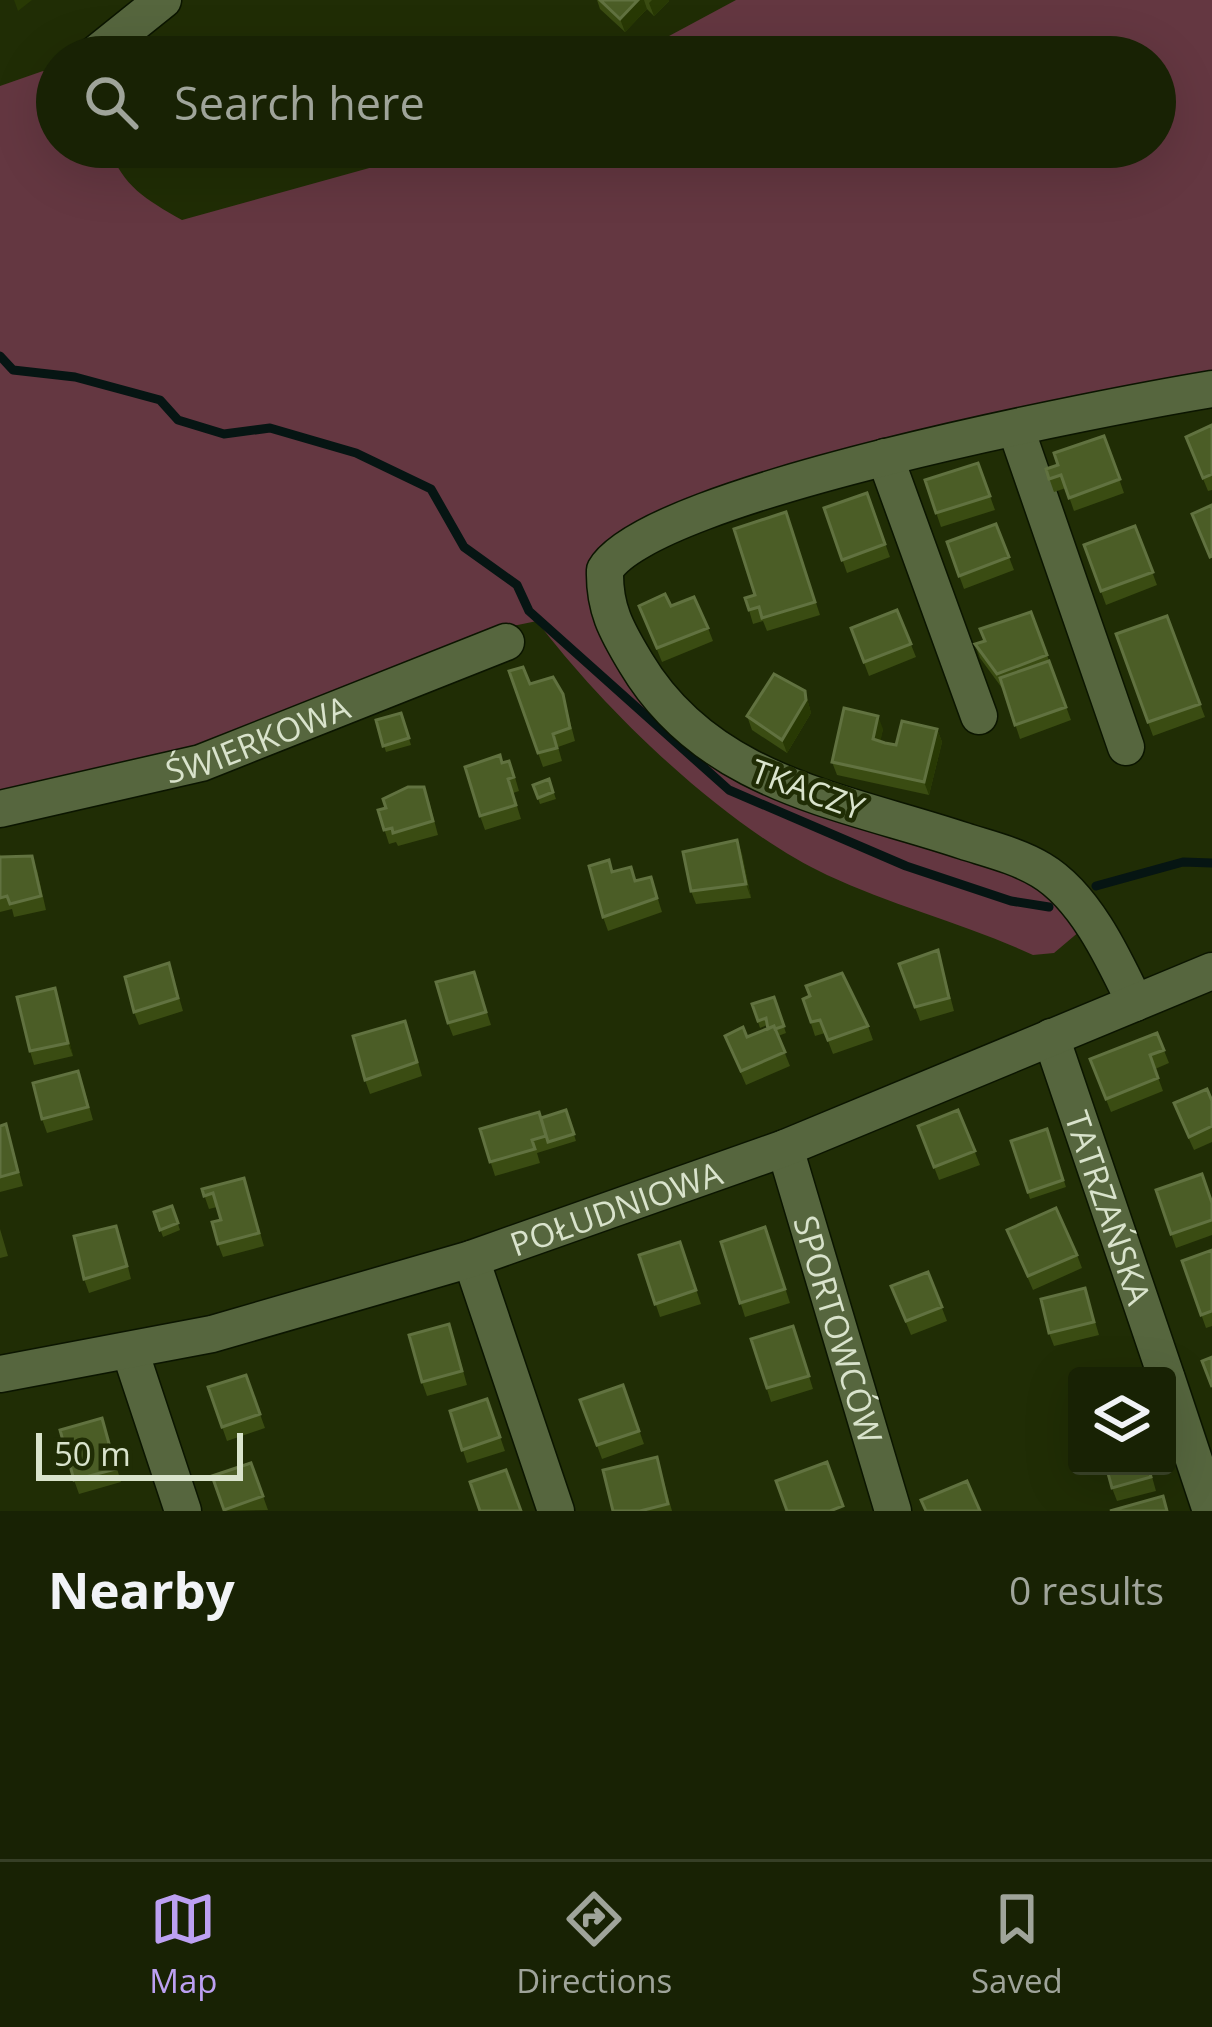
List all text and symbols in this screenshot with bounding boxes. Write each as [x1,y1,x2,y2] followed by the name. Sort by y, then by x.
[36,36,1176,168] search box
[78,69,144,135] icon: search
[174,72,425,133] text: Search here
[161,684,356,793] street label: ŚWIERKOWA
[745,748,871,830] street label: TKACZY
[1055,1105,1163,1310] street label: TATRZAŃSKA
[504,1150,728,1266] street label: POŁUDNIOWA
[784,1210,894,1448] street label: SPORTOWCÓW
[1068,1367,1176,1475] map controls
[1068,1367,1176,1475] button: layers
[36,1427,243,1480] scale bar
[54,1431,131,1476] text: 50 m
[48,1554,235,1624] text: Nearby
[1009,1563,1164,1616] text: 0 results
[149,1886,218,2003] tab: Map
[516,1886,672,2003] tab: Directions
[971,1886,1063,2003] tab: Saved

